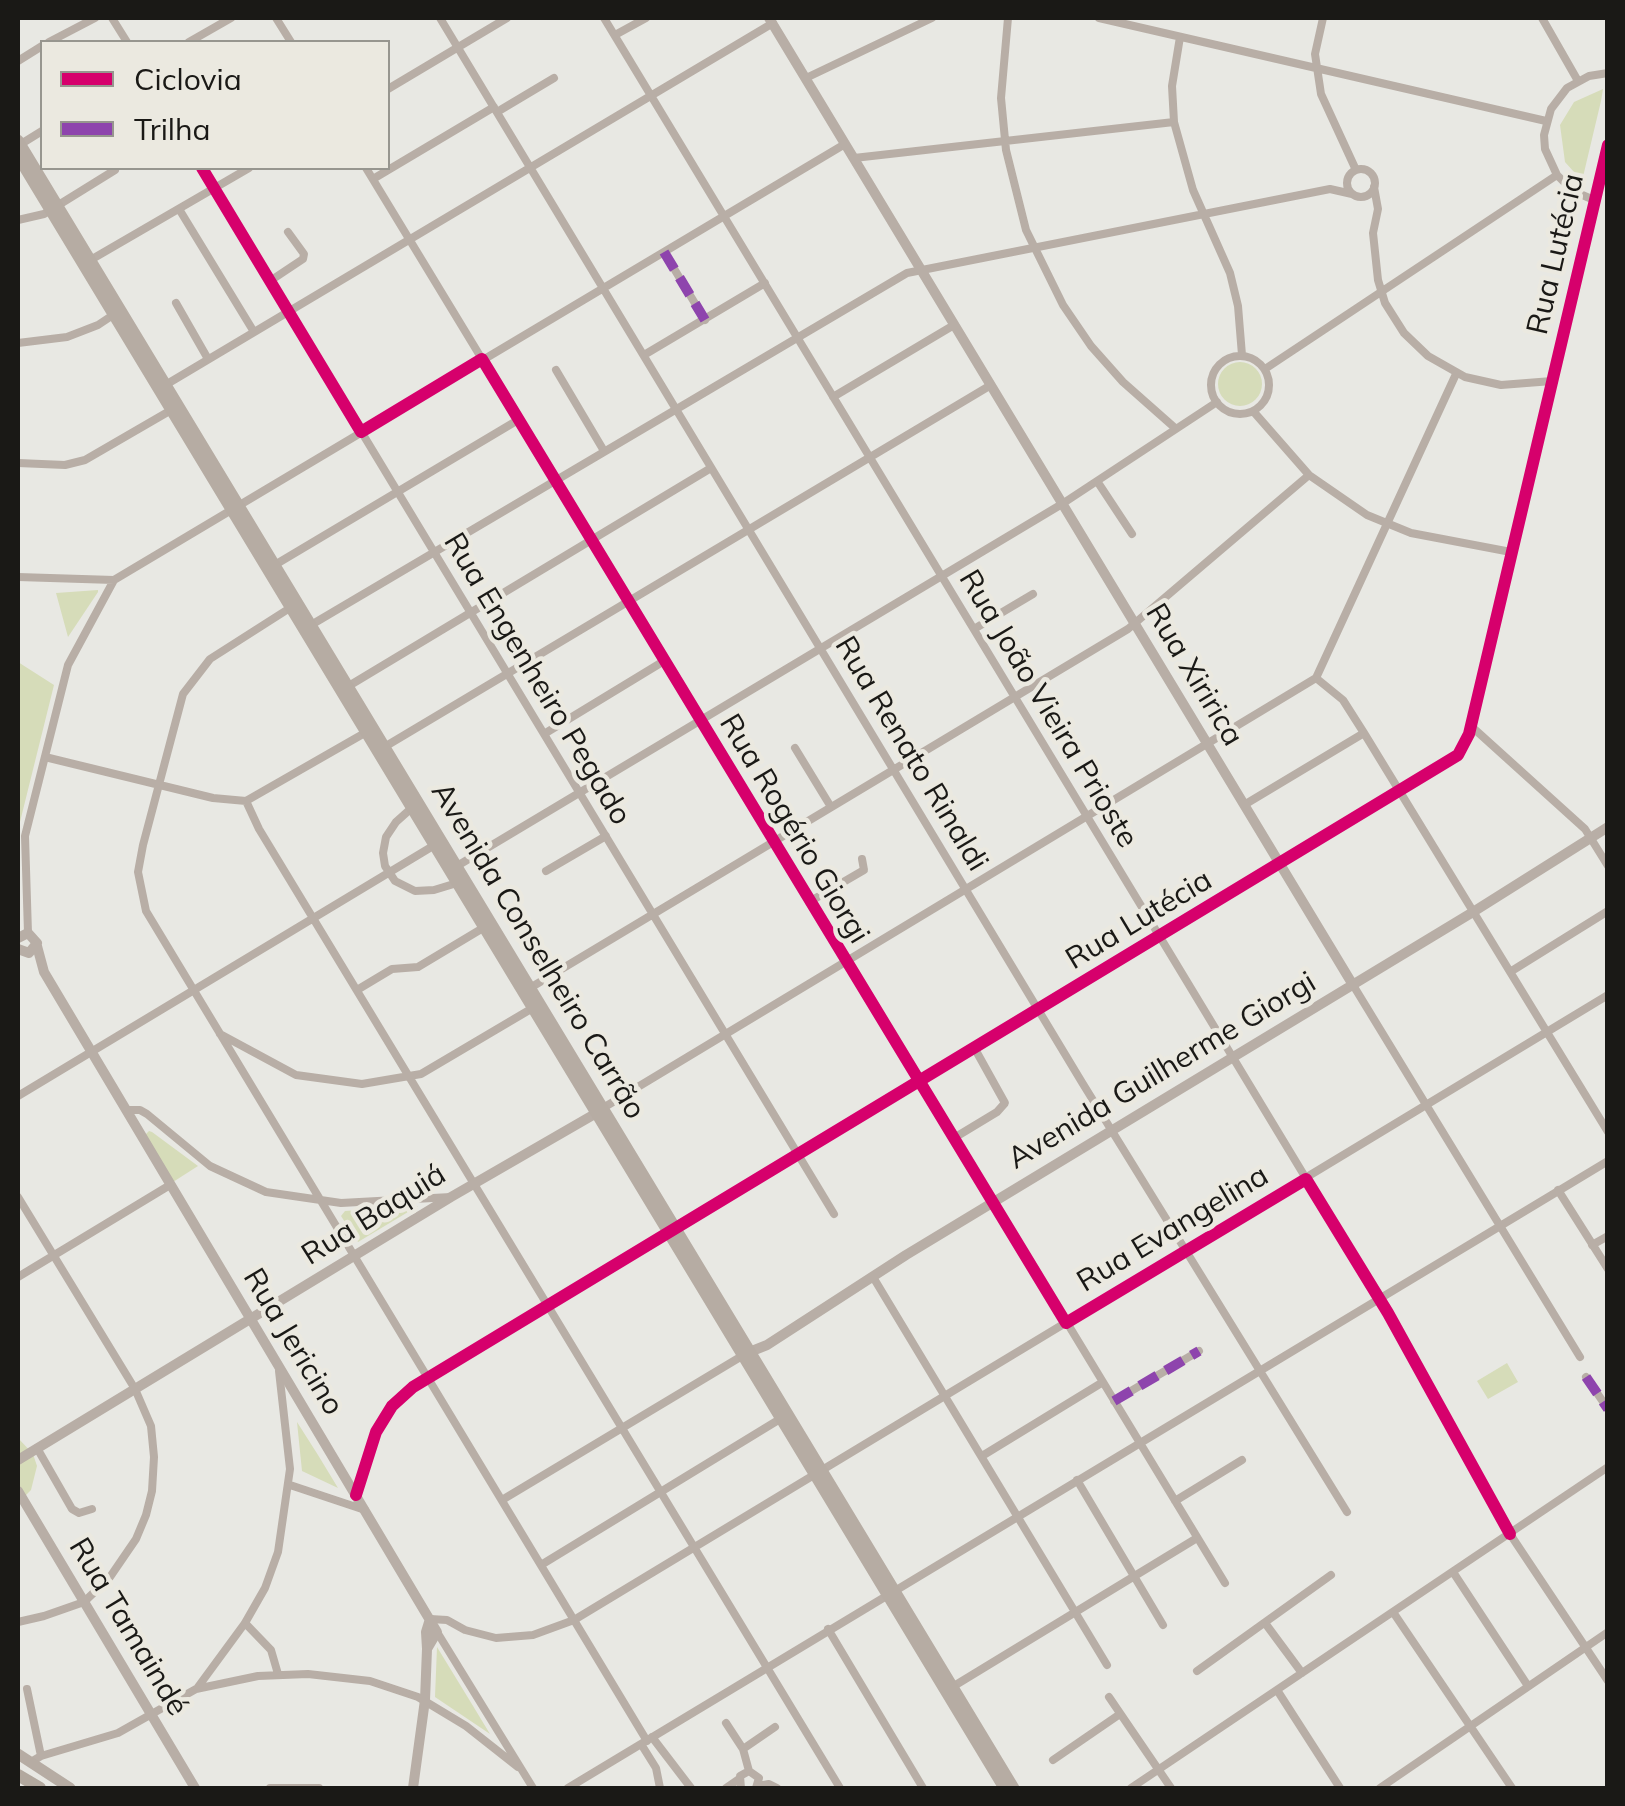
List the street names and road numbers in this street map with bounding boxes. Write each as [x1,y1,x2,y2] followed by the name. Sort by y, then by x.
[1520,170,1592,338] street label: Rua Lutécia
[436,526,638,832] street label: Rua Engenheiro Pegado
[951,564,1145,854] street label: Rua João Vieira Prioste
[1138,597,1250,753] street label: Rua Xiririca
[827,630,995,878] street label: Rua Renato Rinaldi
[711,708,877,950] street label: Rua Rogério Giorgi
[423,776,653,1126] street label: Avenida Conselheiro Carrão
[1059,862,1219,978] street label: Rua Lutécia
[1002,965,1322,1177] street label: Avenida Guilherme Giorgi
[295,1157,453,1273] street label: Rua Baquiá
[1071,1158,1275,1300] street label: Rua Evangelina
[235,1262,351,1422] street label: Rua Jericino
[61,1532,195,1722] street label: Rua Tamaindé

